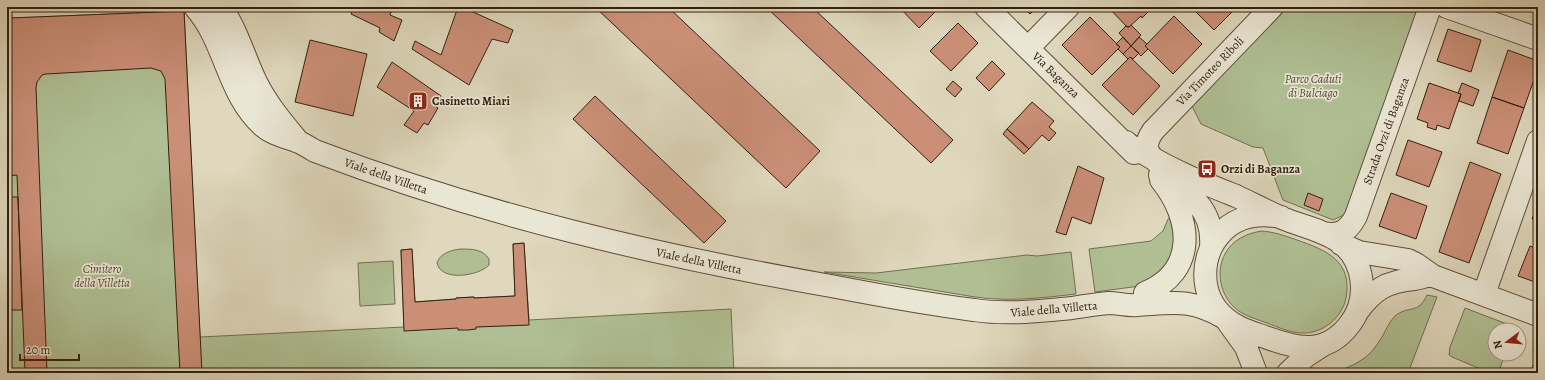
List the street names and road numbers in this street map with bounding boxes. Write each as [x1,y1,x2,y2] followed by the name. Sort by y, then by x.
[1172,33,1247,110] street label: Via Timoteo Riboli
[1028,48,1083,102] street label: Via Baganza
[1359,75,1413,187] street label: Strada Orzi di Baganza
[341,154,430,198] street label: Viale della Villetta
[654,244,744,278] street label: Viale della Villetta
[1009,297,1098,321] street label: Viale della Villetta

